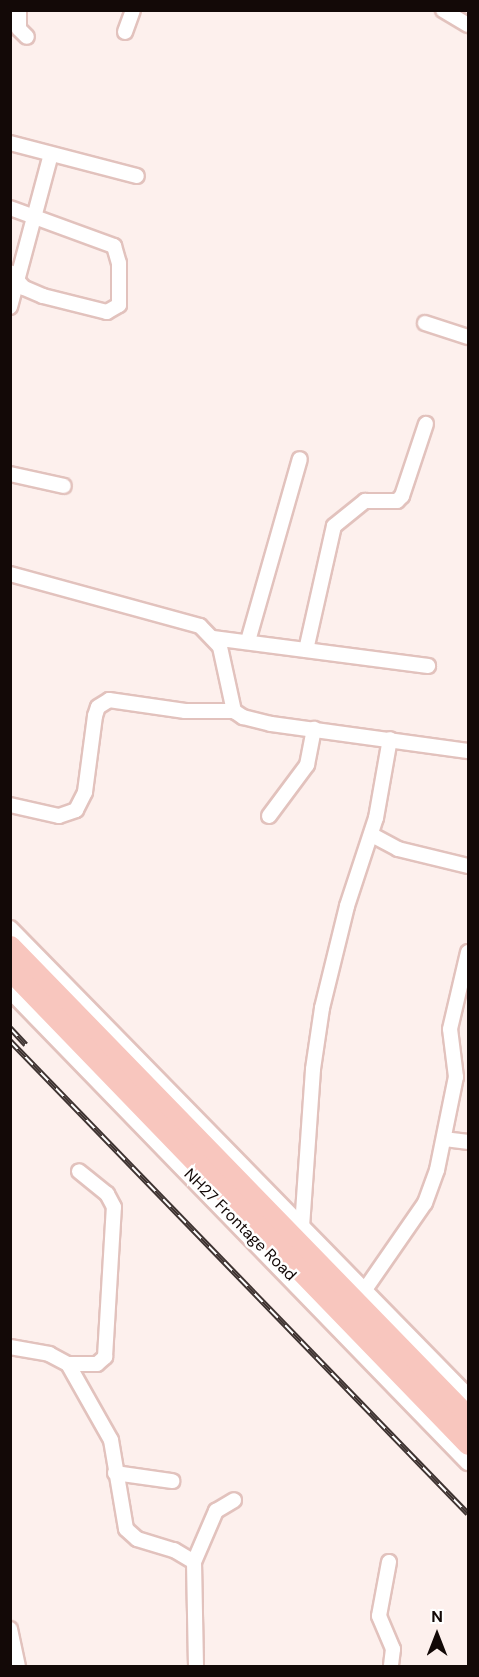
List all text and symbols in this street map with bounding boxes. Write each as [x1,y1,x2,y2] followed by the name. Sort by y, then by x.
[180,1165,300,1285] street label: NH27 Frontage Road
[407,1605,467,1665] north arrow
[431,1606,443,1627] text: N

